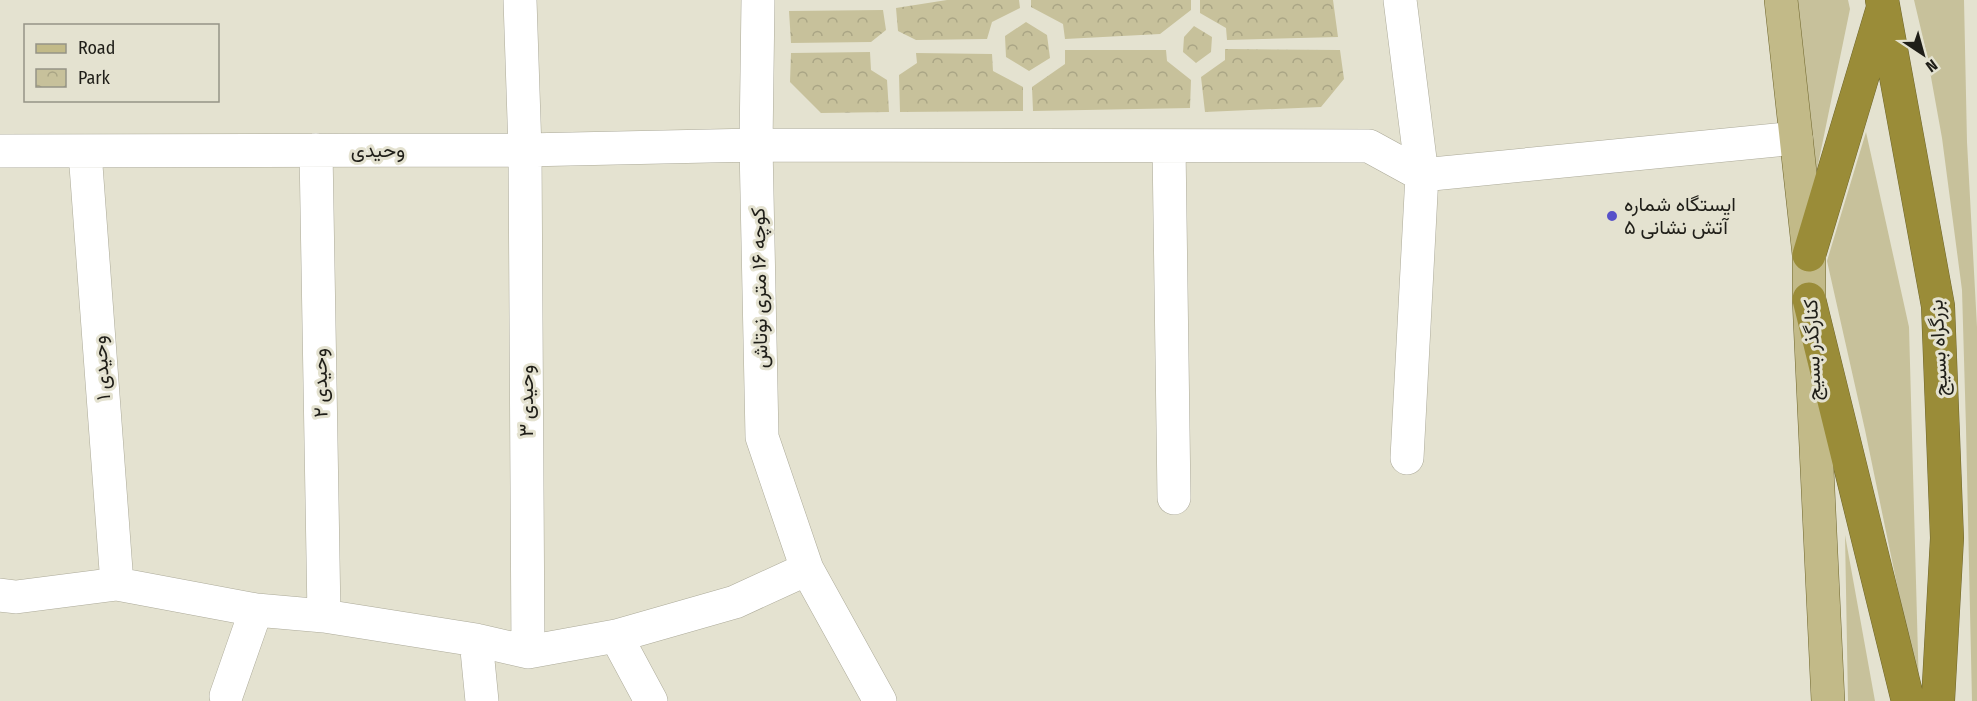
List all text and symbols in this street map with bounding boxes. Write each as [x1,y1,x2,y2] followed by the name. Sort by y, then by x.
[24,24,219,102] legend
[1893,24,1953,84] north arrow
[78,37,115,59] text: Road
[1922,55,1941,76] text: N
[78,67,111,89] text: Park
[351,138,405,163] street label: وحیدی
[1624,192,1736,239] place label: ایستگاه شماره ۵ آتش نشانی
[746,207,774,369] street label: کوچه ۱۶ متری نوتاش
[1605,209,1619,223] marker: ایستگاه شماره ۵ آتش نشانی
[1798,299,1828,401] street label: کنارگذر بسیج
[1923,299,1955,397] street label: بزرگراه بسیج
[87,335,116,401] street label: وحیدی ۱
[307,348,334,418] street label: وحیدی ۲
[514,365,539,437] street label: وحیدی ۳

